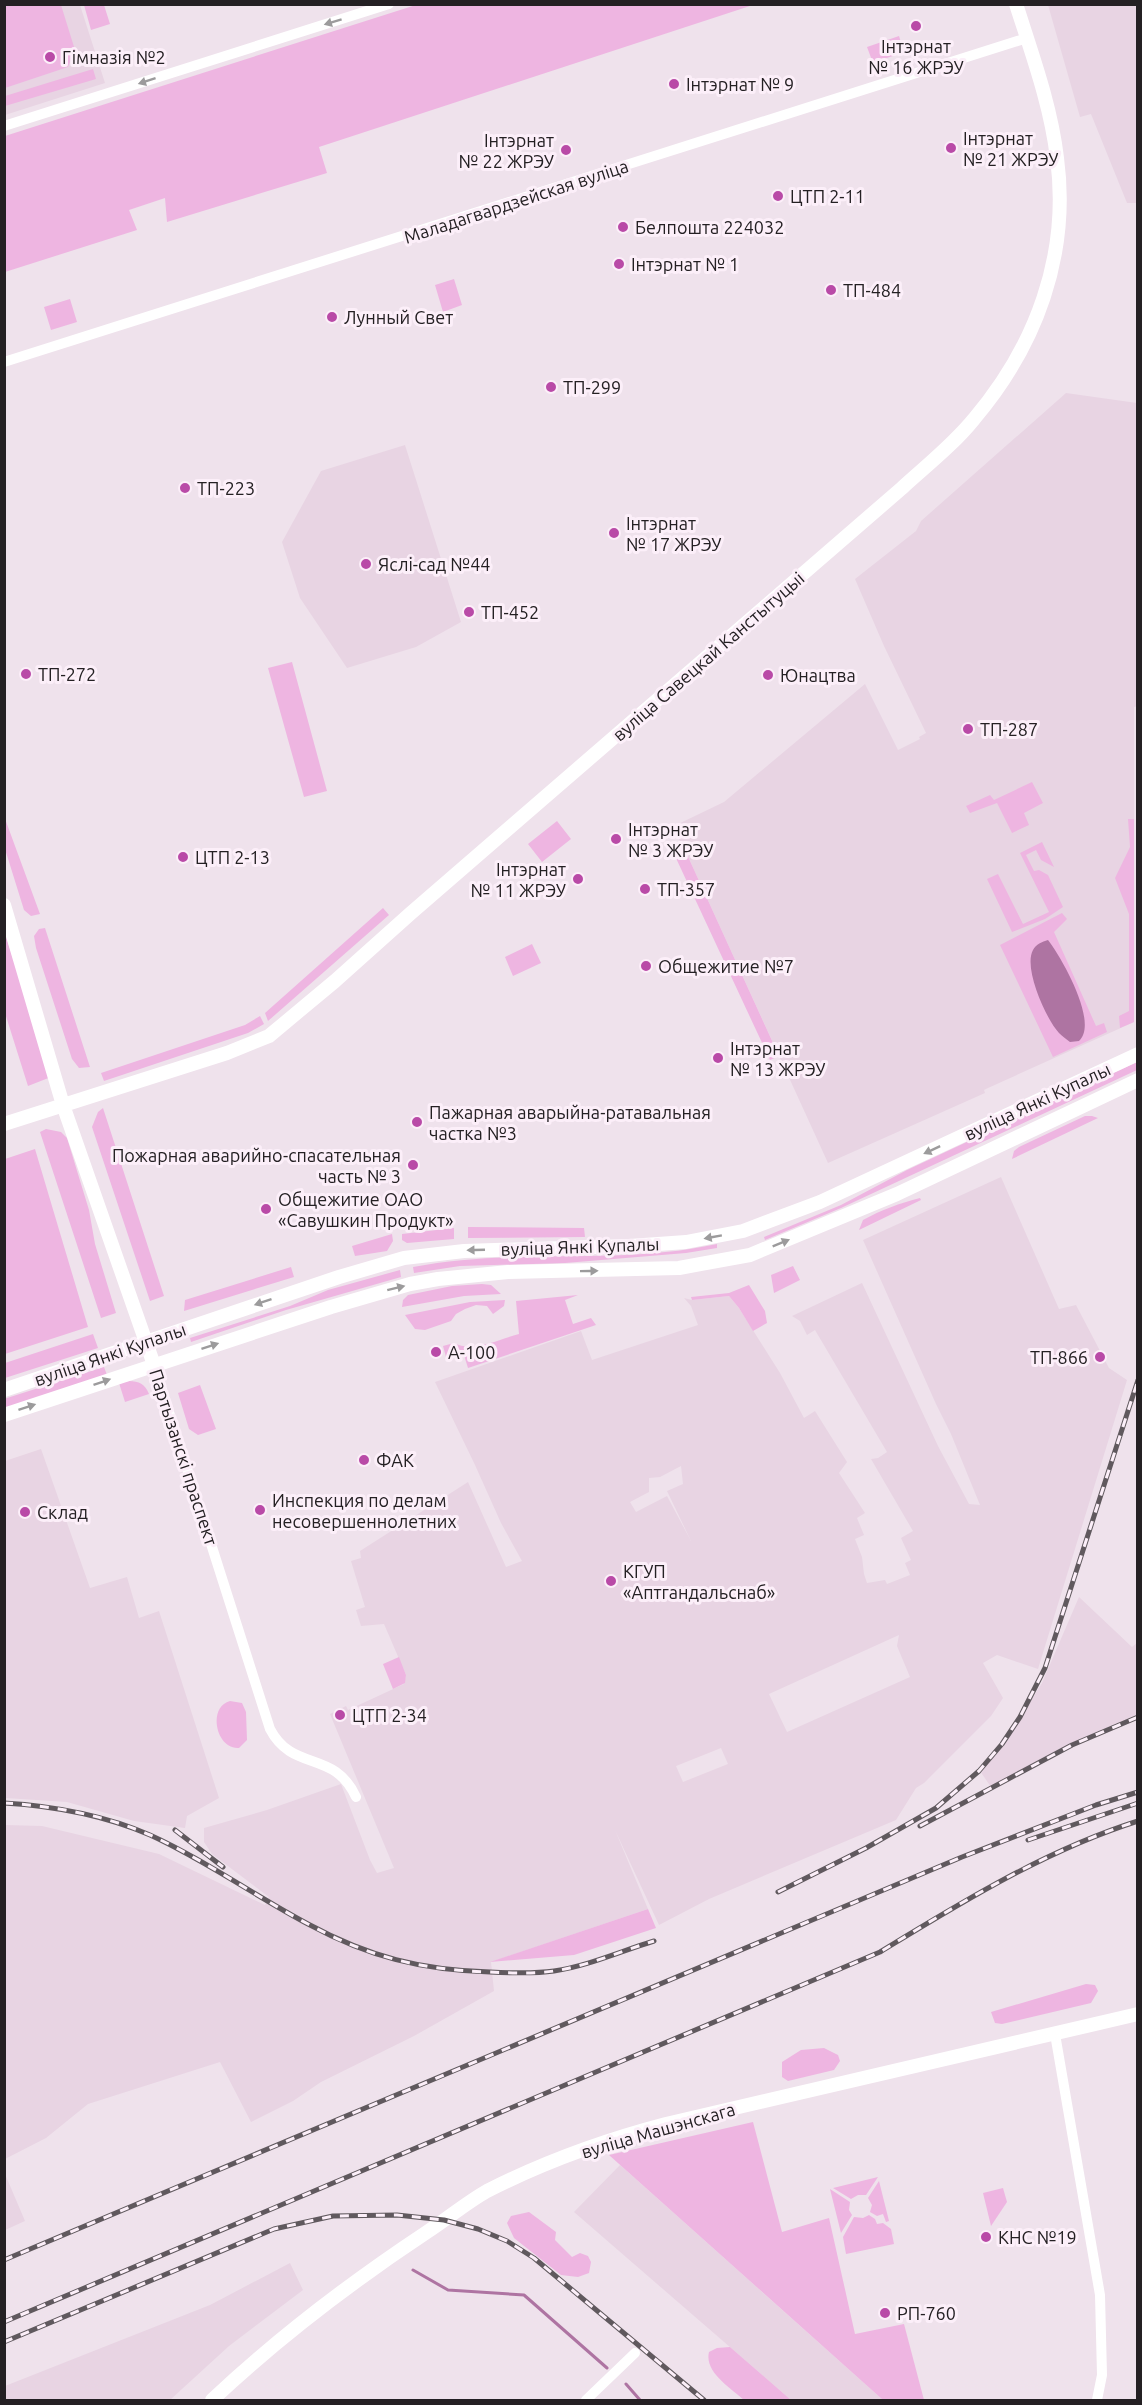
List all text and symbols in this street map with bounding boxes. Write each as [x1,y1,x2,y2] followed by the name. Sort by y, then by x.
[324,18,342,27] one-way arrow
[909,19,923,33] marker: Інтэрнат № 16 ЖРЭУ
[868,36,964,77] place label: Інтэрнат № 16 ЖРЭУ
[62,47,166,67] place label: Гімназія №2
[43,50,57,64] marker: Гімназія №2
[686,74,794,94] place label: Інтэрнат № 9
[138,77,156,86] one-way arrow
[667,77,681,91] marker: Інтэрнат № 9
[963,128,1058,169] place label: Інтэрнат № 21 ЖРЭУ
[459,130,554,171] place label: Інтэрнат № 22 ЖРЭУ
[944,141,958,155] marker: Інтэрнат № 21 ЖРЭУ
[559,143,573,157] marker: Інтэрнат № 22 ЖРЭУ
[401,155,631,247] street label: Маладагвардзейская вуліца
[790,186,865,206] place label: ЦТП 2-11
[771,189,785,203] marker: ЦТП 2-11
[635,217,784,237] place label: Белпошта 224032
[616,220,630,234] marker: Белпошта 224032
[631,254,739,274] place label: Інтэрнат № 1
[612,257,626,271] marker: Інтэрнат № 1
[843,280,901,300] place label: ТП-484
[824,283,838,297] marker: ТП-484
[344,307,453,327] place label: Лунный Свет
[325,310,339,324] marker: Лунный Свет
[563,377,621,397] place label: ТП-299
[544,380,558,394] marker: ТП-299
[197,478,255,498] place label: ТП-223
[178,481,192,495] marker: ТП-223
[626,513,721,554] place label: Інтэрнат № 17 ЖРЭУ
[607,526,621,540] marker: Інтэрнат № 17 ЖРЭУ
[378,554,490,574] place label: Яслі-сад №44
[359,557,373,571] marker: Яслі-сад №44
[608,567,808,745] street label: вуліца Савецкай Канстытуцыі
[481,602,539,622] place label: ТП-452
[462,605,476,619] marker: ТП-452
[38,664,96,684] place label: ТП-272
[780,665,856,685] place label: Юнацтва
[19,667,33,681] marker: ТП-272
[761,668,775,682] marker: Юнацтва
[980,719,1038,739] place label: ТП-287
[961,722,975,736] marker: ТП-287
[628,819,713,860] place label: Інтэрнат № 3 ЖРЭУ
[609,832,623,846] marker: Інтэрнат № 3 ЖРЭУ
[195,847,270,867] place label: ЦТП 2-13
[176,850,190,864] marker: ЦТП 2-13
[471,859,566,900] place label: Інтэрнат № 11 ЖРЭУ
[571,872,585,886] marker: Інтэрнат № 11 ЖРЭУ
[657,879,715,899] place label: ТП-357
[638,882,652,896] marker: ТП-357
[658,956,794,976] place label: Общежитие №7
[639,959,653,973] marker: Общежитие №7
[730,1038,825,1079] place label: Інтэрнат № 13 ЖРЭУ
[711,1051,725,1065] marker: Інтэрнат № 13 ЖРЭУ
[961,1058,1113,1144] street label: вуліца Янкі Купалы
[429,1102,711,1143] place label: Пажарная аварыйна-ратавальная частка №3
[410,1115,424,1129] marker: Пажарная аварыйна-ратавальная частка №3
[112,1145,401,1186] place label: Пожарная аварийно-спасательная часть № 3
[924,1146,941,1155] one-way arrow
[406,1158,420,1172] marker: Пожарная аварийно-спасательная часть № 3
[278,1189,453,1230] place label: Общежитие ОАО «Савушкин Продукт»
[259,1202,273,1216] marker: Общежитие ОАО «Савушкин Продукт»
[500,1233,660,1259] street label: вуліца Янкі Купалы
[703,1233,722,1242] one-way arrow
[772,1238,790,1247] one-way arrow
[467,1245,486,1255] one-way arrow
[580,1266,599,1276] one-way arrow
[387,1282,405,1292] one-way arrow
[254,1298,272,1307] one-way arrow
[32,1319,188,1389] street label: вуліца Янкі Купалы
[201,1341,219,1350] one-way arrow
[448,1342,495,1362] place label: А-100
[429,1345,443,1359] marker: А-100
[1030,1347,1088,1367] place label: ТП-866
[1093,1350,1107,1364] marker: ТП-866
[146,1366,222,1548] street label: Партызанскі праспект
[93,1377,111,1386] one-way arrow
[18,1402,36,1412] one-way arrow
[376,1450,414,1470] place label: ФАК
[357,1453,371,1467] marker: ФАК
[272,1490,457,1531] place label: Инспекция по делам несовершеннолетних
[37,1502,88,1522] place label: Склад
[253,1503,267,1517] marker: Инспекция по делам несовершеннолетних
[18,1505,32,1519] marker: Склад
[623,1561,775,1602] place label: КГУП «Аптгандальснаб»
[604,1574,618,1588] marker: КГУП «Аптгандальснаб»
[352,1705,427,1725] place label: ЦТП 2-34
[333,1708,347,1722] marker: ЦТП 2-34
[579,2098,737,2162] street label: вуліца Машэнскага
[998,2227,1077,2247] place label: КНС №19
[979,2230,993,2244] marker: КНС №19
[897,2303,956,2323] place label: РП-760
[878,2306,892,2320] marker: РП-760

